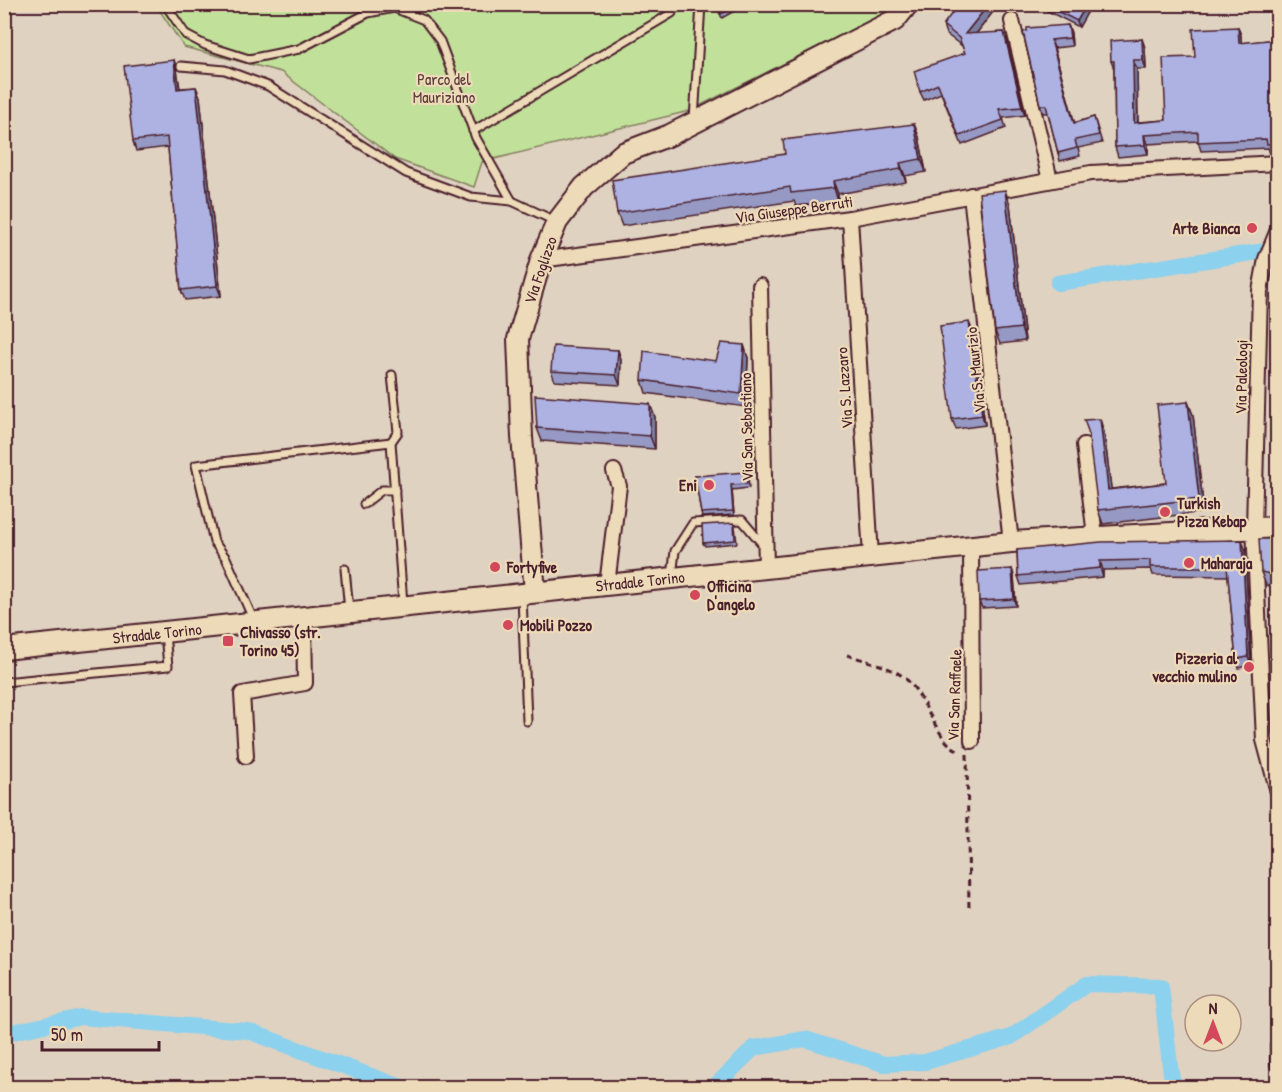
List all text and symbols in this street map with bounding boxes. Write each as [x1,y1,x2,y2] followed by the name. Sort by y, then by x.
[413,68,476,108] park label: Parco del Mauriziano
[734,190,854,228] street label: Via Giuseppe Berruti
[1173,217,1241,239] place label: Arte Bianca
[1245,221,1259,235] marker: Arte Bianca
[518,233,562,307] street label: Via Foglizzo
[960,326,990,414] street label: Via S. Maurizio
[1229,339,1253,415] street label: Via Paleologi
[830,346,858,430] street label: Via S. Lazzaro
[734,372,758,482] street label: Via San Sebastiano
[679,474,697,496] place label: Eni
[702,478,716,492] marker: Eni
[1176,492,1247,533] place label: Turkish Pizza Kebap
[1158,505,1172,519] marker: Turkish Pizza Kebap
[1201,552,1253,574] place label: Maharaja
[506,556,558,579] place label: Fortyfive
[1182,556,1196,570] marker: Maharaja
[488,560,502,574] marker: Fortyfive
[594,565,686,597] street label: Stradale Torino
[707,575,755,616] place label: Officina D'angelo
[688,588,702,602] marker: Officina D'angelo
[520,614,593,636] place label: Mobili Pozzo
[111,617,203,649] street label: Stradale Torino
[501,618,515,632] marker: Mobili Pozzo
[239,621,321,661] place label: Chivasso (str. Torino 45)
[221,634,235,648] marker: Chivasso (str. Torino 45)
[1152,647,1238,687] place label: Pizzeria al vecchio mulino
[941,648,967,741] street label: Via San Raffaele
[1242,660,1256,674] marker: Pizzeria al vecchio mulino
[1183,993,1243,1053] north arrow
[1209,997,1218,1019] text: N
[42,1014,159,1052] scale bar
[51,1022,83,1047] text: 50 m

